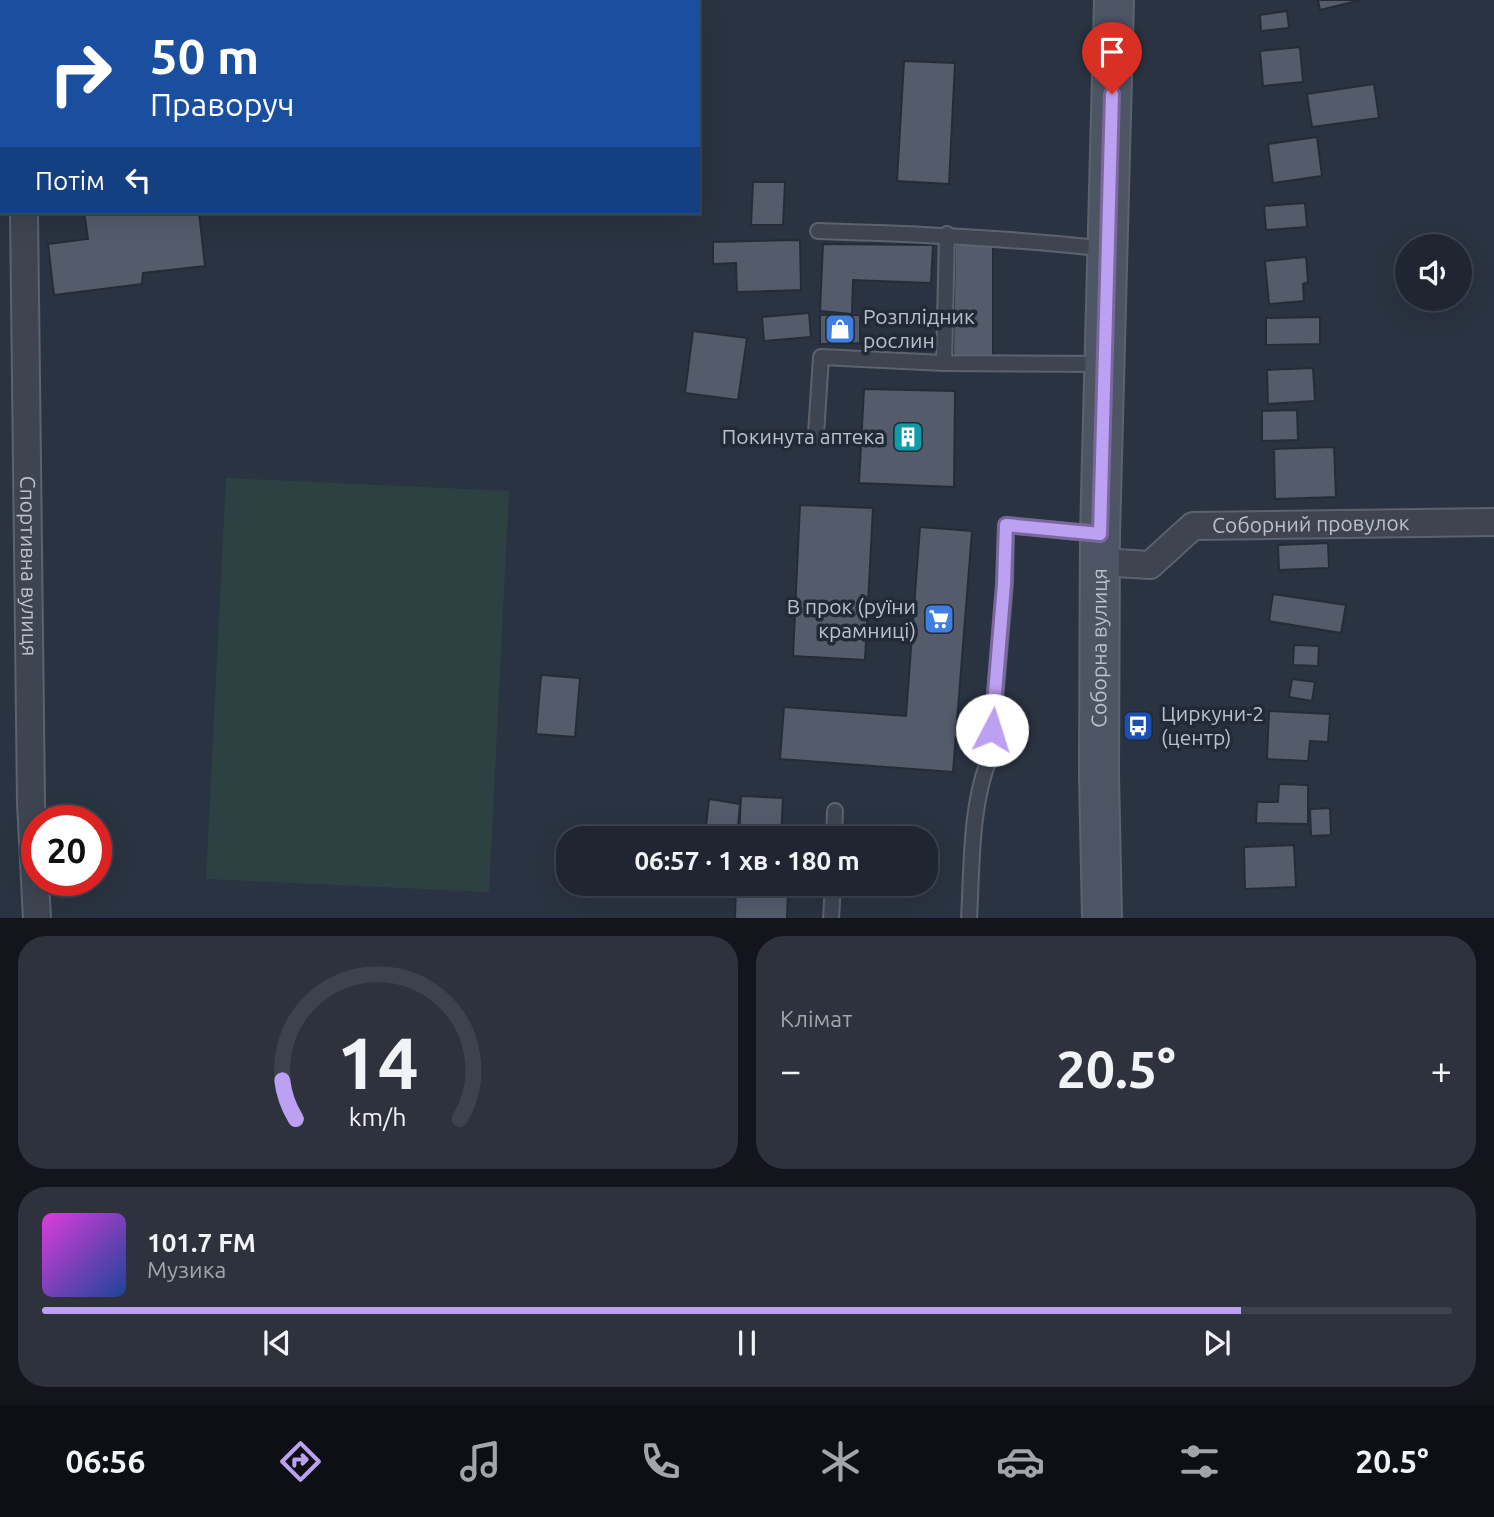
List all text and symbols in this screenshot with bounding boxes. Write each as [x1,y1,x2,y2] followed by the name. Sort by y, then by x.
[1082,22,1142,94] pin
[35,28,126,119] icon: right
[150,28,259,83] text: 50 m
[1093,33,1131,71] icon: arrive
[150,86,295,122] text: Праворуч
[119,161,157,199] icon: left
[35,166,105,195] text: Потім
[1395,234,1472,311] map controls
[1395,234,1472,311] button: sound
[863,304,975,352] place label: Розплідник рослин
[823,312,857,346] shop icon: Розплідник рослин
[891,420,925,454] building icon: Покинута аптека
[722,424,885,448] place label: Покинута аптека
[16,476,42,656] street label: Спортивна вулиця
[1212,510,1410,537] street label: Соборний провулок
[1086,568,1111,728] street label: Соборна вулиця
[787,594,916,642] place label: В прок (руїни крамниці)
[922,602,956,636] supermarket icon: В прок (руїни крамниці)
[955,693,1029,767] position arrow
[1161,701,1264,749] place label: Циркуни-2 (центр)
[1121,709,1155,743] bus stop icon: Циркуни-2 (центр)
[21,805,112,896] speed limit sign: 20
[634,846,860,875] text: 06:57 · 1 хв · 180 m
[780,1006,852,1031] text: Клімат
[337,1021,419,1103] text: 14
[1056,1040,1176,1098] text: 20.5°
[780,1049,801,1091] text: −
[1431,1049,1452,1091] text: +
[349,1102,407,1130] text: km/h
[147,1228,256,1257] text: 101.7 FM
[147,1257,226,1282] text: Музика
[258,1324,296,1362] icon: previous
[728,1324,766,1362] icon: pause
[1198,1324,1236,1362] icon: next
[276,1437,325,1486] icon: directions
[456,1437,505,1486] icon: music
[636,1437,685,1486] icon: phone
[816,1437,865,1486] icon: climate
[996,1437,1045,1486] icon: car
[1175,1437,1224,1486] icon: filters
[65,1443,145,1479] text: 06:56
[1355,1443,1428,1479] text: 20.5°

